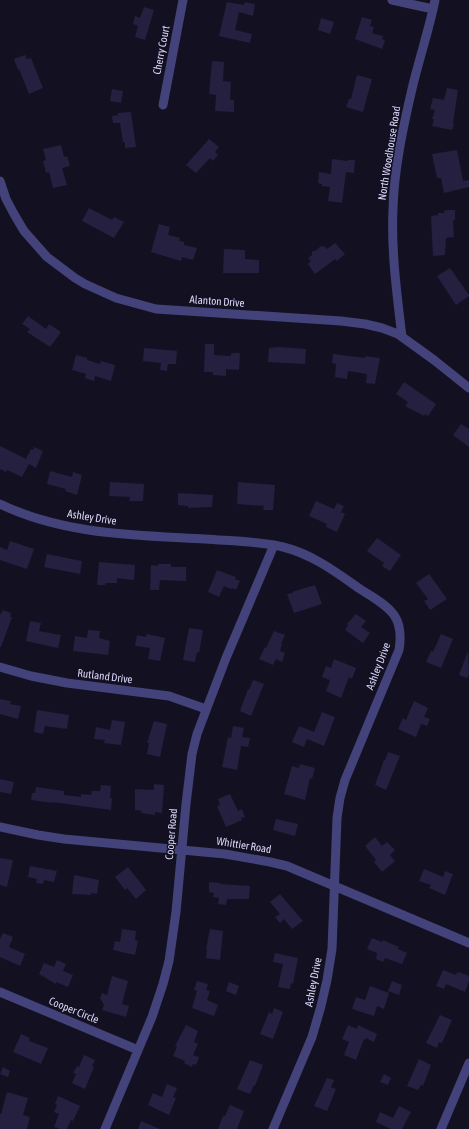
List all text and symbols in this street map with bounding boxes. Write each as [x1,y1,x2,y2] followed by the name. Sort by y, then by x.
[150,25,172,75] street label: Cherry Court
[376,105,402,201] street label: North Woodhouse Road
[189,293,245,309] street label: Alanton Drive
[67,507,117,527] street label: Ashley Drive
[363,641,393,691] street label: Ashley Drive
[77,667,133,685] street label: Rutland Drive
[163,808,179,860] street label: Cooper Road
[216,835,272,855] street label: Whittier Road
[302,956,324,1008] street label: Ashley Drive
[47,995,101,1025] street label: Cooper Circle

